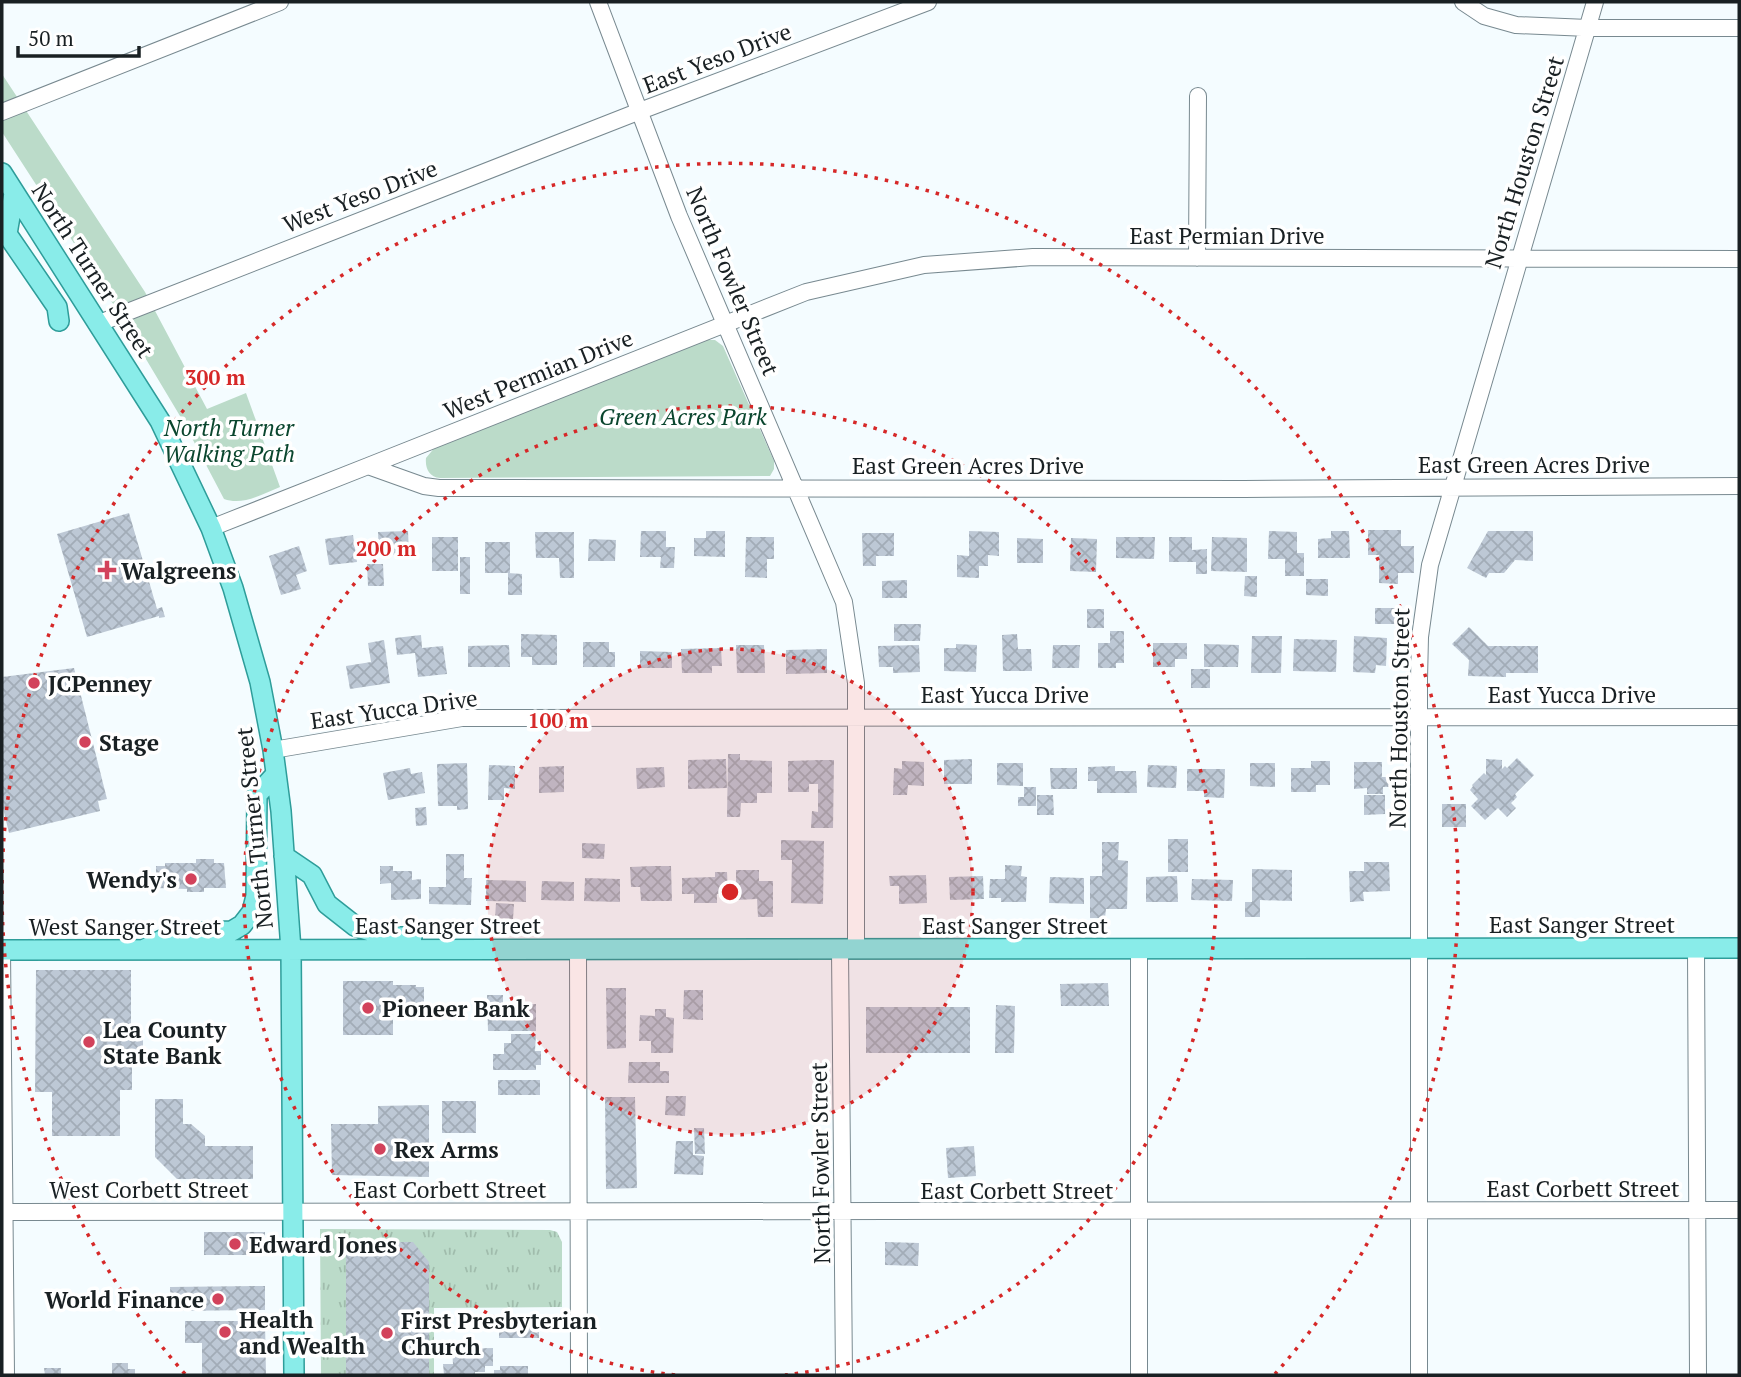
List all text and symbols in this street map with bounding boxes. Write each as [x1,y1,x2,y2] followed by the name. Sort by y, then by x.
[18,14,138,58] scale bar
[638,15,796,101] street label: East Yeso Drive
[28,24,74,52] text: 50 m
[1477,52,1571,272] street label: North Houston Street
[278,152,442,240] street label: West Yeso Drive
[25,177,161,364] street label: North Turner Street
[679,182,787,380] street label: North Fowler Street
[1130,220,1325,251] street label: East Permian Drive
[439,322,637,426] street label: West Permian Drive
[185,363,246,391] text: 300 m
[599,401,768,432] park label: Green Acres Park
[163,412,295,469] park label: North Turner Walking Path
[1418,449,1650,480] street label: East Green Acres Drive
[852,450,1084,481] street label: East Green Acres Drive
[356,534,417,562] text: 200 m
[121,555,236,586] place label: Walgreens
[99,562,115,578] marker: Walgreens
[1382,607,1416,829] street label: North Houston Street
[48,668,152,699] place label: JCPenney
[26,675,42,691] marker: JCPenney
[921,679,1089,710] street label: East Yucca Drive
[1488,679,1656,710] street label: East Yucca Drive
[308,682,480,736] street label: East Yucca Drive
[528,706,589,734] text: 100 m
[228,725,280,930] street label: North Turner Street
[99,727,159,758] place label: Stage
[77,734,93,750] marker: Stage
[86,864,177,895] place label: Wendy's
[183,871,199,887] marker: Wendy's
[718,880,742,904] centre of rings
[1489,909,1676,940] street label: East Sanger Street
[355,910,542,941] street label: East Sanger Street
[922,910,1109,941] street label: East Sanger Street
[29,911,222,942] street label: West Sanger Street
[382,993,530,1024] place label: Pioneer Bank
[360,1000,376,1016] marker: Pioneer Bank
[103,1014,227,1071] place label: Lea County State Bank
[81,1034,97,1050] marker: Lea County State Bank
[803,1061,837,1264] street label: North Fowler Street
[394,1134,499,1165] place label: Rex Arms
[372,1141,388,1157] marker: Rex Arms
[1487,1173,1680,1204] street label: East Corbett Street
[49,1174,249,1205] street label: West Corbett Street
[354,1174,547,1205] street label: East Corbett Street
[921,1175,1114,1206] street label: East Corbett Street
[249,1229,397,1260] place label: Edward Jones
[227,1236,243,1252] marker: Edward Jones
[44,1284,204,1315] place label: World Finance
[210,1291,226,1307] marker: World Finance
[239,1304,366,1361] place label: Health and Wealth
[401,1305,597,1362] place label: First Presbyterian Church
[217,1324,233,1340] marker: Health and Wealth
[379,1325,395,1341] marker: First Presbyterian Church

